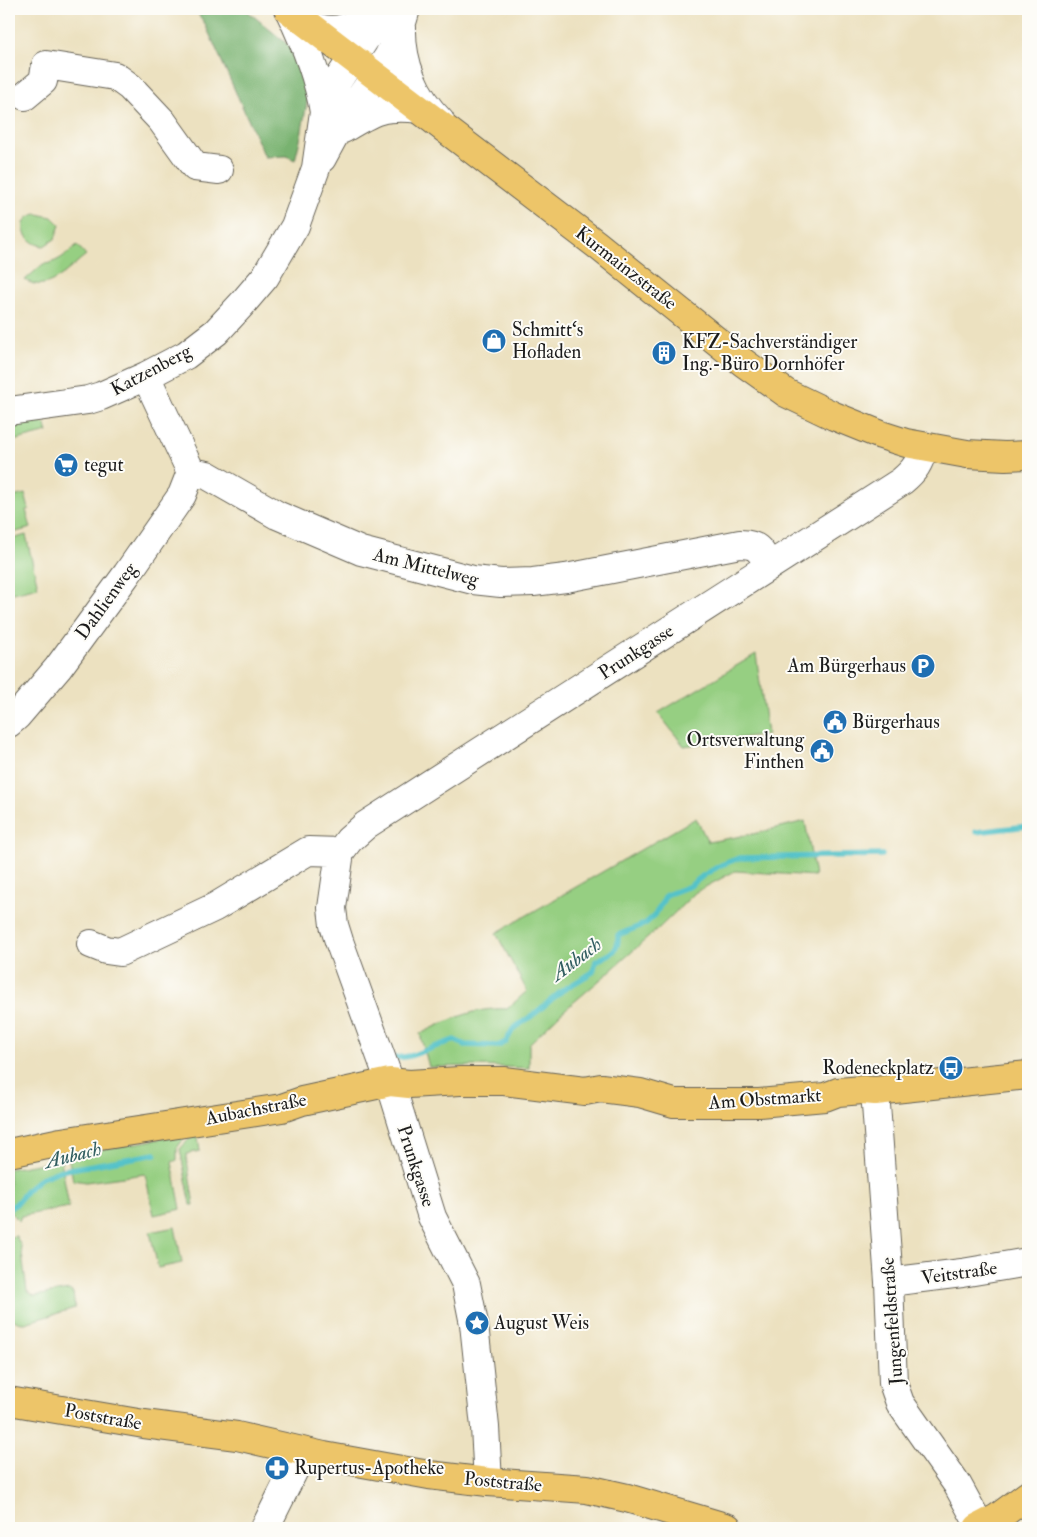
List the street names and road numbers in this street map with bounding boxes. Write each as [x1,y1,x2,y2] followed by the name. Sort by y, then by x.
[570,221,682,315] street label: Kurmainzstraße
[107,339,196,401] street label: Katzenberg
[370,542,482,592] street label: Am Mittelweg
[70,557,142,644] street label: Dahlienweg
[594,619,678,685] street label: Prunkgasse
[707,1083,822,1115] street label: Am Obstmarkt
[203,1087,309,1131] street label: Aubachstraße
[391,1122,441,1210] street label: Prunkgasse
[876,1256,909,1387] street label: Jungenfeldstraße
[919,1256,999,1290] street label: Veitstraße
[62,1398,144,1436] street label: Poststraße
[463,1467,543,1497] street label: Poststraße

